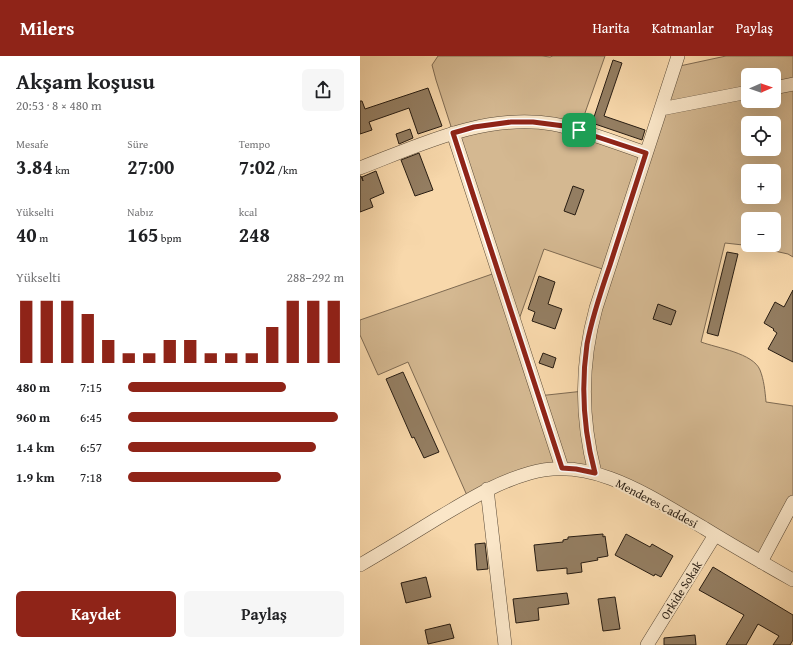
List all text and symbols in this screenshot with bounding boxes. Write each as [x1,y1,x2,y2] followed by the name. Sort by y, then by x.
[20,14,74,42] text: Milers
[593,18,630,38] text: Harita
[652,18,714,38] text: Katmanlar
[736,18,773,38] text: Paylaş
[16,65,155,97] text: Akşam koşusu
[741,68,781,108] north arrow
[741,68,781,252] map controls
[302,69,344,111] button: share
[16,96,102,115] text: 20:53 · 8 × 480 m
[562,113,596,147] pin
[741,116,781,156] button: locate
[568,119,590,141] icon: arrive
[16,136,48,152] text: Mesafe
[127,136,148,152] text: Süre
[239,136,270,152] text: Tempo
[16,152,53,181] text: 3.84
[127,152,174,181] text: 27:00
[239,152,275,181] text: 7:02
[53,162,70,178] text: km
[275,162,298,178] text: /km
[741,164,781,204] button: +
[16,204,54,220] text: Yükselti
[127,204,153,220] text: Nabız
[239,204,257,220] text: kcal
[741,212,781,252] button: −
[16,220,37,249] text: 40
[127,220,158,249] text: 165
[239,220,270,249] text: 248
[37,230,48,246] text: m
[158,230,181,246] text: bpm
[16,268,61,287] text: Yükselti
[287,268,344,287] text: 288–292 m
[16,378,50,397] text: 480 m
[80,378,102,397] text: 7:15
[16,408,50,427] text: 960 m
[80,408,102,427] text: 6:45
[16,438,55,457] text: 1.4 km
[80,438,102,457] text: 6:57
[16,468,55,487] text: 1.9 km
[80,468,102,487] text: 7:18
[613,474,702,532] street label: Menderes Caddesi
[656,557,706,623] street label: Orkide Sokak
[16,591,176,637] button: Kaydet
[184,591,344,637] button: Paylaş

